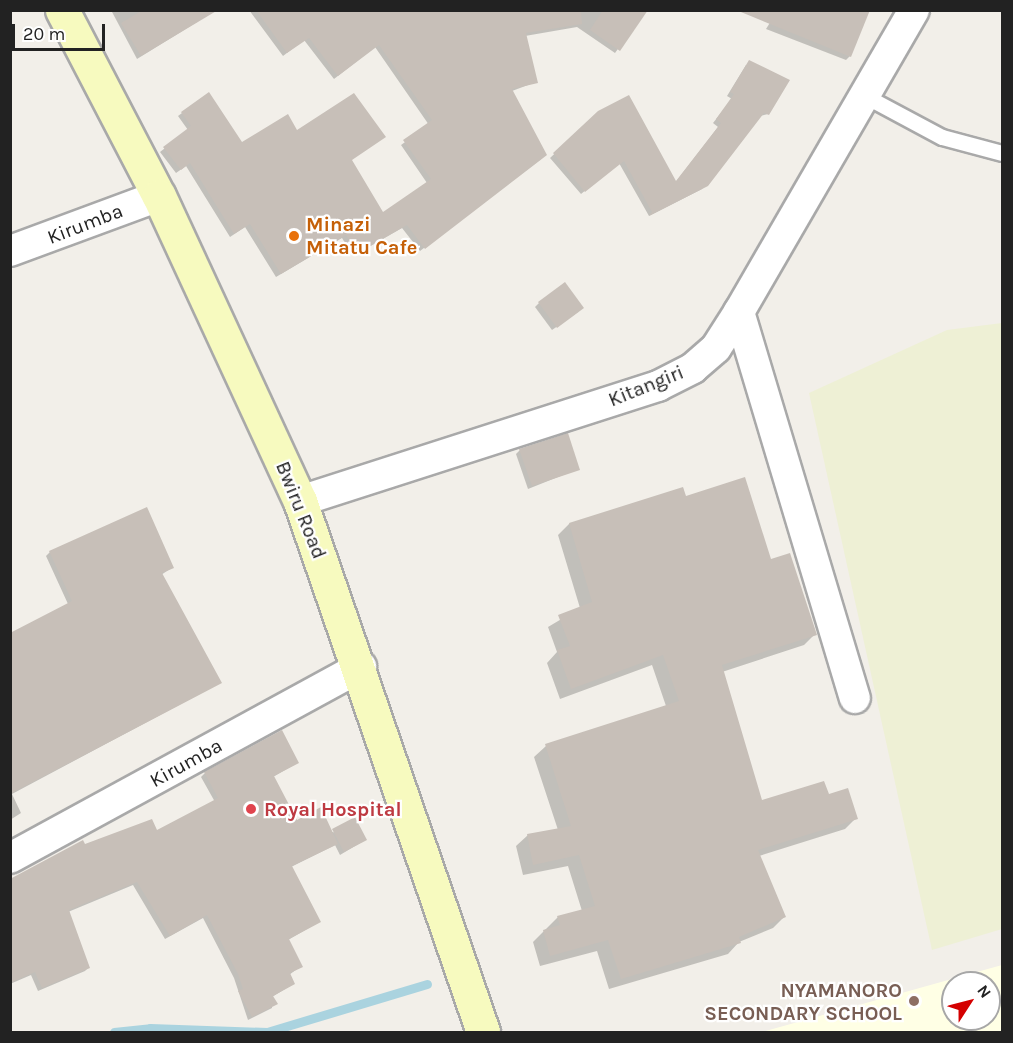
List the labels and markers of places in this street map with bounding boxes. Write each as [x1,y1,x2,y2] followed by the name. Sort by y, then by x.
[306,213,417,260] place label: Minazi Mitatu Cafe
[287,229,301,243] marker: Minazi Mitatu Cafe
[264,797,402,821] place label: Royal Hospital
[242,800,260,818] marker: Royal Hospital
[704,978,902,1025] place label: NYAMANORO SECONDARY SCHOOL
[907,994,921,1008] marker: NYAMANORO SECONDARY SCHOOL

